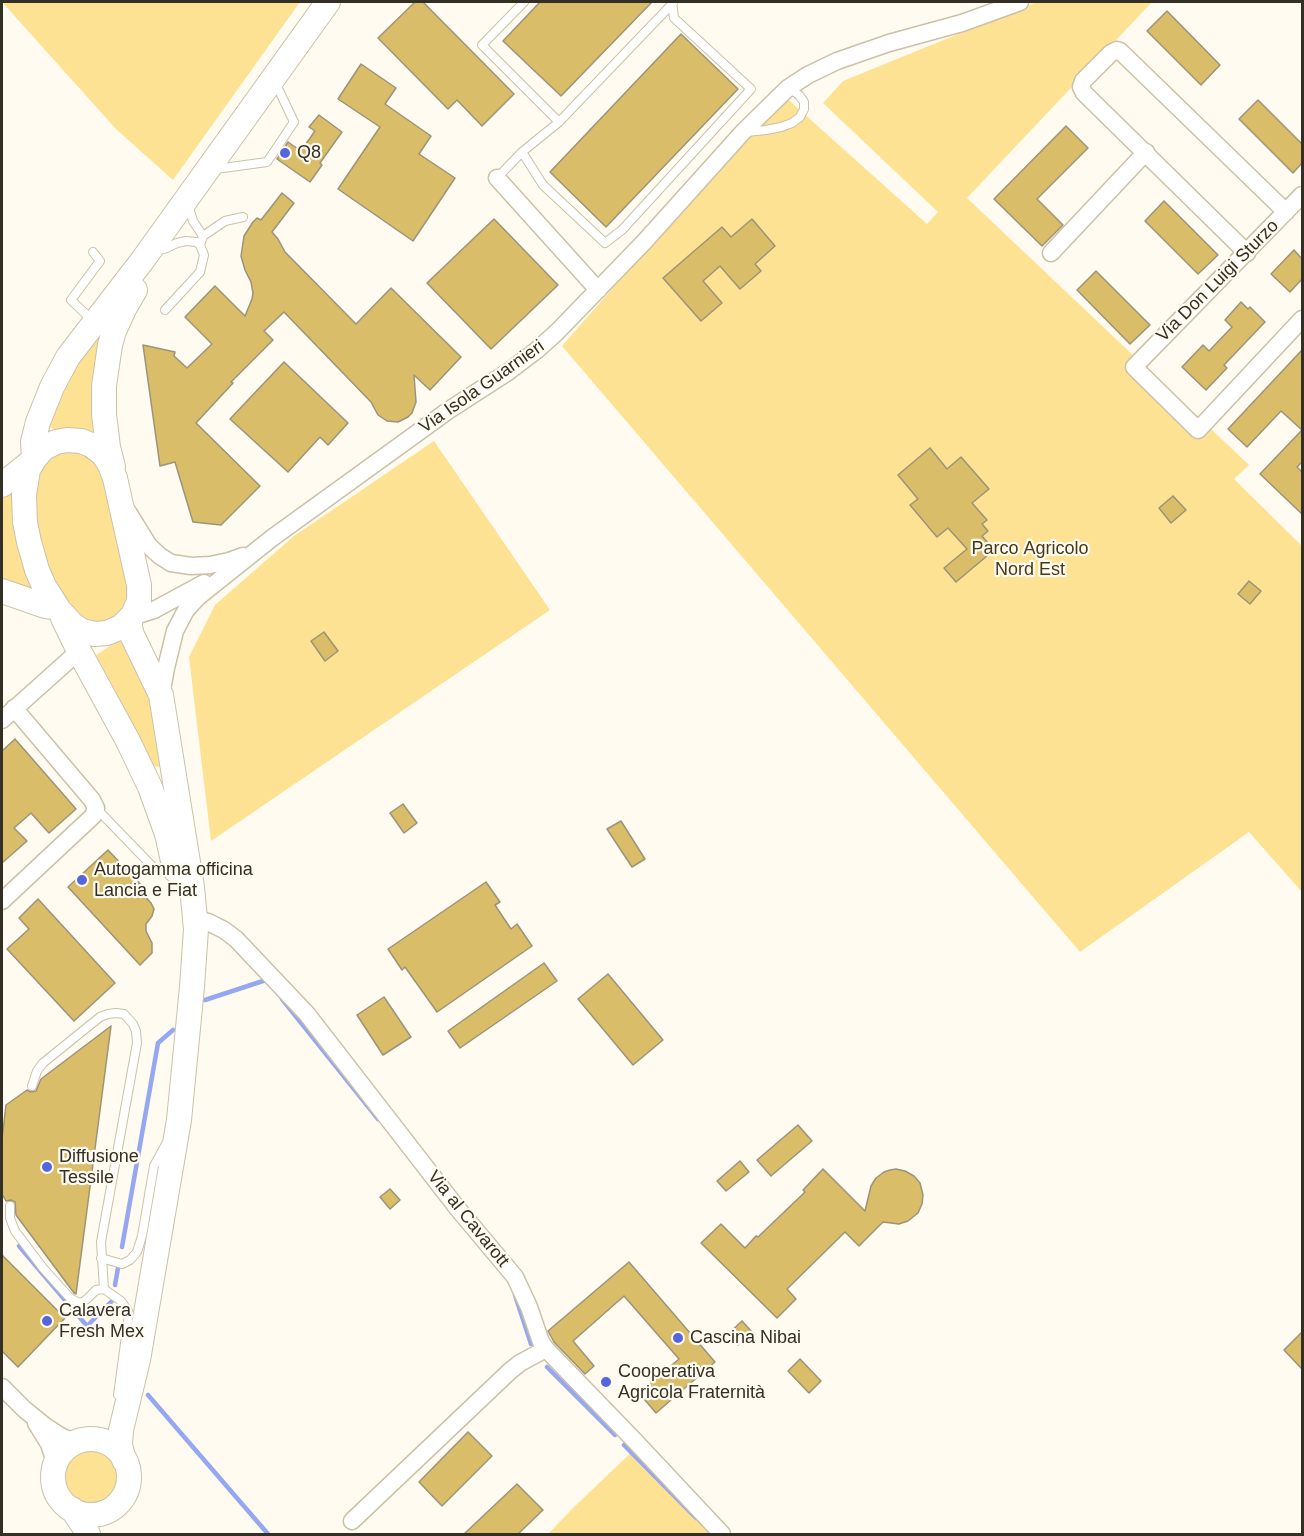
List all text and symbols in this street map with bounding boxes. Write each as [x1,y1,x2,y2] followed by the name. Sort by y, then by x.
[297,142,321,164] place label: Q8
[278,146,292,160] marker: Q8
[1152,215,1284,347] street label: Via Don Luigi Sturzo
[415,336,549,438] street label: Via Isola Guarnieri
[971,538,1089,580] park label: Parco Agricolo Nord Est
[94,859,253,902] place label: Autogamma officina Lancia e Fiat
[75,873,89,887] marker: Autogamma officina Lancia e Fiat
[59,1146,139,1188] place label: Diffusione Tessile
[40,1160,54,1174] marker: Diffusione Tessile
[423,1166,513,1272] street label: Via al Cavarott
[59,1300,144,1342] place label: Calavera Fresh Mex
[40,1314,54,1328] marker: Calavera Fresh Mex
[690,1327,801,1349] place label: Cascina Nibai
[671,1331,685,1345] marker: Cascina Nibai
[618,1361,765,1404] place label: Cooperativa Agricola Fraternità
[599,1375,613,1389] marker: Cooperativa Agricola Fraternità

